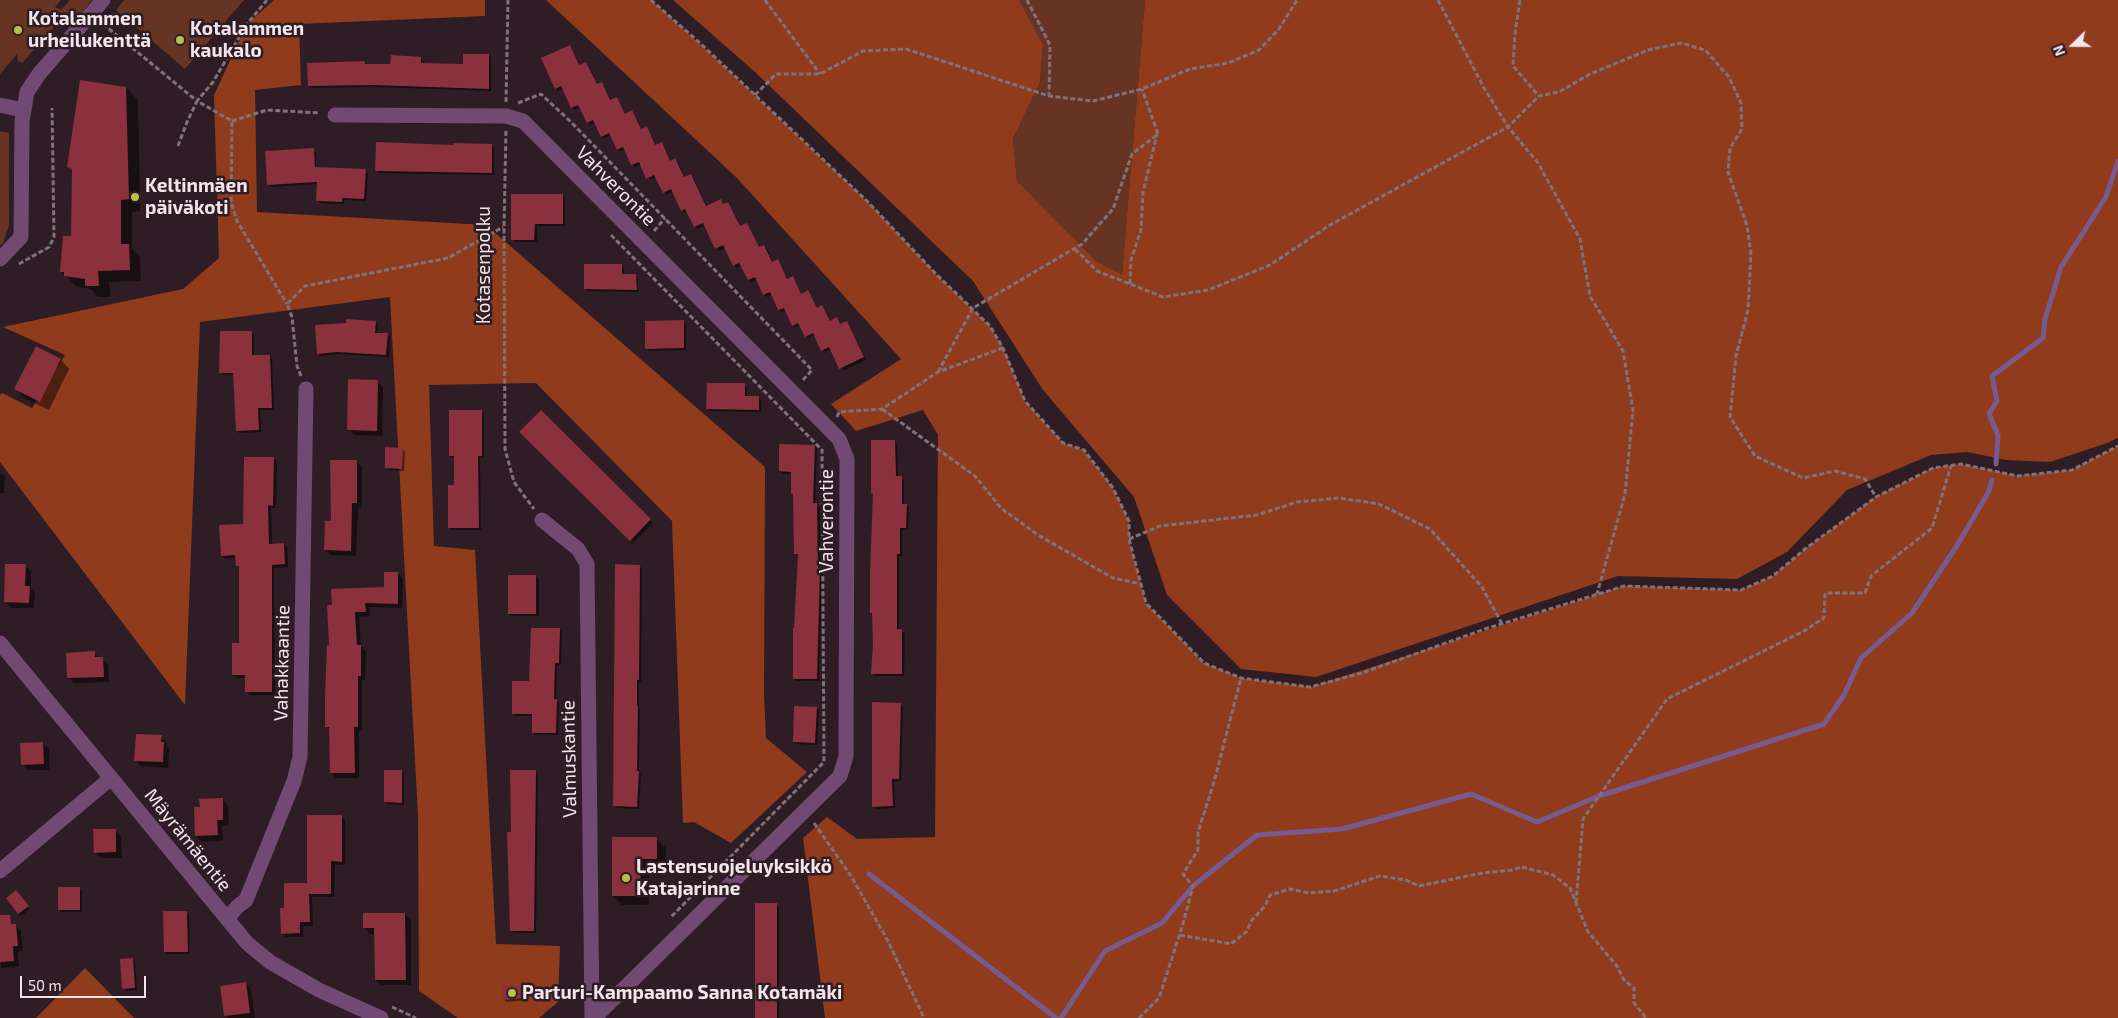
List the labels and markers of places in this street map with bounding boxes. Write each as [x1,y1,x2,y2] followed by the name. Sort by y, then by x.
[28,8,151,52] place label: Kotalammen urheilukenttä
[190,18,304,62] place label: Kotalammen kaukalo
[12,24,24,36] marker: Kotalammen urheilukenttä
[174,34,186,46] marker: Kotalammen kaukalo
[145,175,248,219] place label: Keltinmäen päiväkoti
[129,191,141,203] marker: Keltinmäen päiväkoti
[636,856,832,900] place label: Lastensuojeluyksikkö Katajarinne
[620,872,632,884] marker: Lastensuojeluyksikkö Katajarinne
[522,982,842,1004] place label: Parturi-Kampaamo Sanna Kotamäki
[506,987,518,999] marker: Parturi-Kampaamo Sanna Kotamäki

